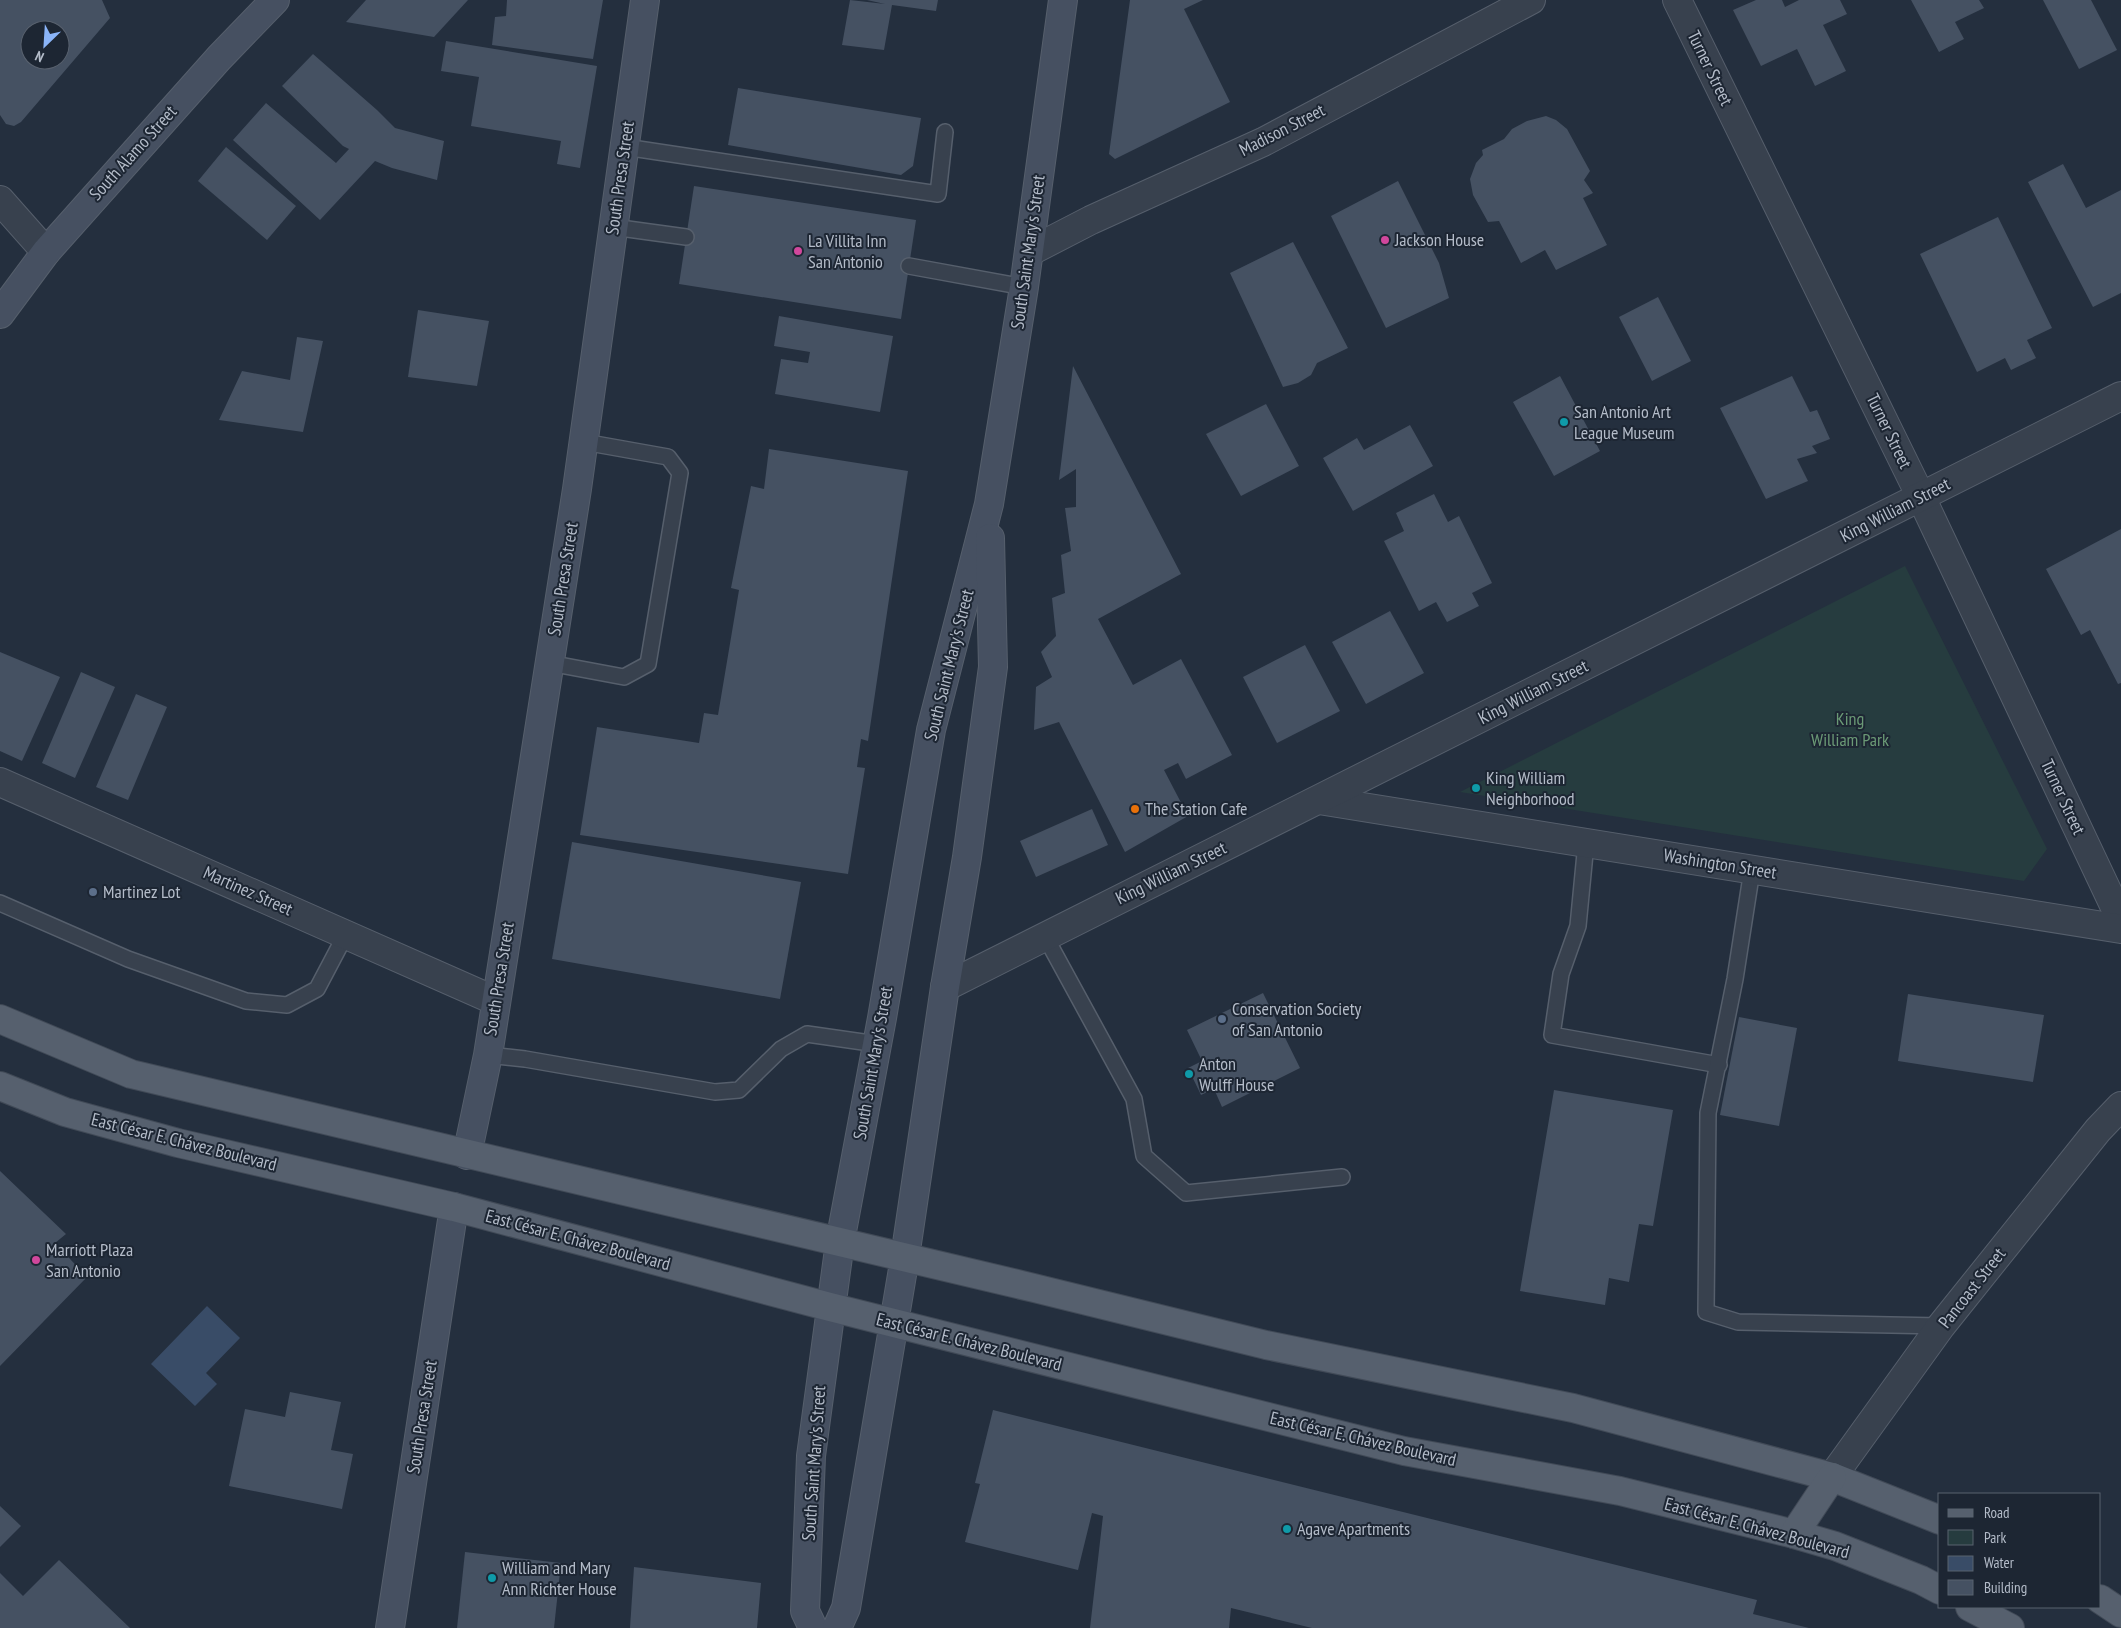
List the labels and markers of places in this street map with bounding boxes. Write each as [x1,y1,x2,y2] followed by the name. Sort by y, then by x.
[1394,228,1484,251] place label: Jackson House
[808,229,886,273] place label: La Villita Inn San Antonio
[1379,234,1391,246] marker: Jackson House
[792,245,804,257] marker: La Villita Inn San Antonio
[1574,400,1674,444] place label: San Antonio Art League Museum
[1558,416,1570,428] marker: San Antonio Art League Museum
[1486,766,1575,810] place label: King William Neighborhood
[1470,782,1482,794] marker: King William Neighborhood
[1145,797,1248,820] place label: The Station Cafe
[1129,803,1141,815] marker: The Station Cafe
[103,880,180,903] place label: Martinez Lot
[87,886,99,898] marker: Martinez Lot
[1232,997,1361,1041] place label: Conservation Society of San Antonio
[1216,1013,1228,1025] marker: Conservation Society of San Antonio
[1199,1052,1274,1096] place label: Anton Wulff House
[1183,1068,1195,1080] marker: Anton Wulff House
[46,1238,133,1282] place label: Marriott Plaza San Antonio
[30,1254,42,1266] marker: Marriott Plaza San Antonio
[1297,1517,1410,1540] place label: Agave Apartments
[1281,1523,1293,1535] marker: Agave Apartments
[502,1556,617,1600] place label: William and Mary Ann Richter House
[486,1572,498,1584] marker: William and Mary Ann Richter House

